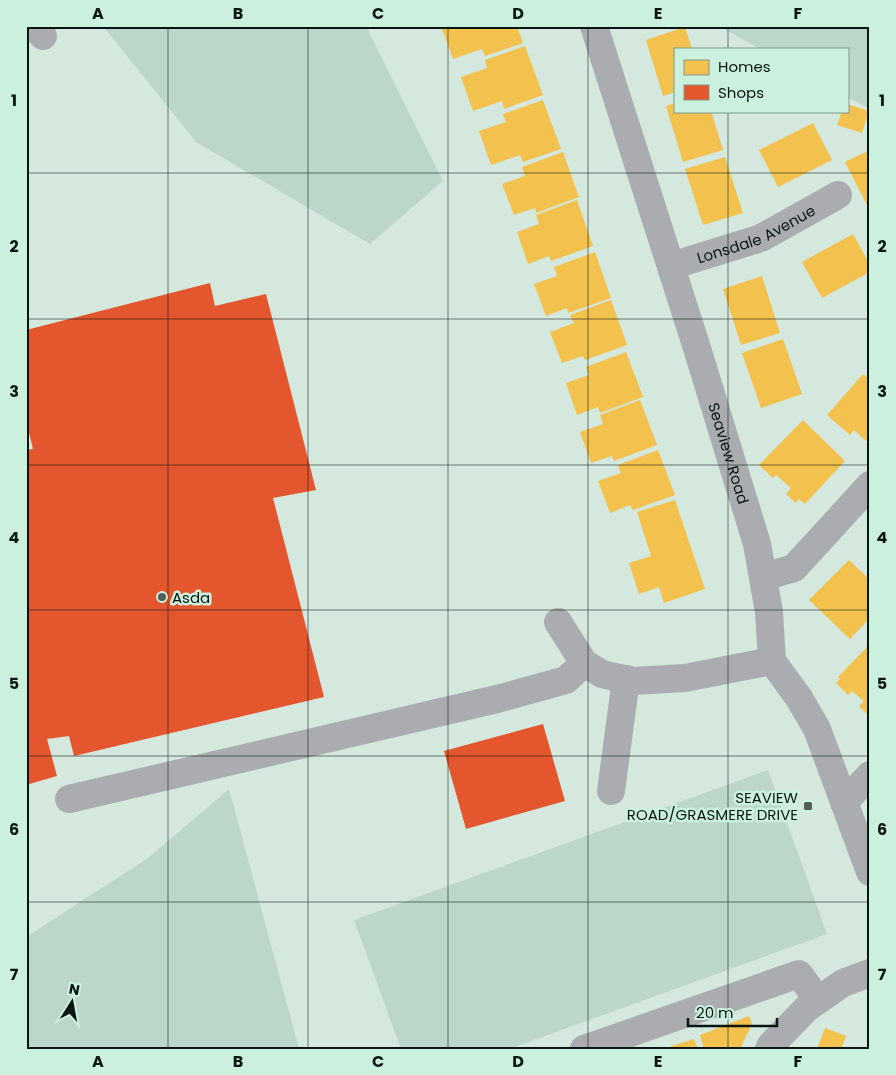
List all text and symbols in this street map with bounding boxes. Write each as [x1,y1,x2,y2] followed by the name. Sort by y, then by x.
[92,2,104,25] text: A
[233,2,243,25] text: B
[372,2,384,25] text: C
[512,2,524,25] text: D
[654,2,662,25] text: E
[794,2,803,25] text: F
[674,48,848,112] legend
[718,56,771,77] text: Homes
[718,82,764,103] text: Shops
[11,89,17,112] text: 1
[879,89,885,112] text: 1
[694,199,819,268] street label: Lonsdale Avenue
[9,235,19,258] text: 2
[877,235,887,258] text: 2
[9,380,19,403] text: 3
[877,380,887,403] text: 3
[704,400,755,506] street label: Seaview Road
[9,526,20,549] text: 4
[877,526,888,549] text: 4
[172,587,210,608] place label: Asda
[156,591,168,603] marker: Asda
[9,672,19,695] text: 5
[877,672,887,695] text: 5
[627,787,798,825] place label: SEAVIEW ROAD/GRASMERE DRIVE
[802,800,814,812] marker: SEAVIEW ROAD/GRASMERE DRIVE
[9,818,19,841] text: 6
[877,818,887,841] text: 6
[10,963,19,986] text: 7
[878,963,887,986] text: 7
[48,978,98,1028] north arrow
[67,978,82,1000] text: N
[688,995,777,1027] scale bar
[696,1002,734,1023] text: 20 m
[92,1050,104,1073] text: A
[233,1050,243,1073] text: B
[372,1050,384,1073] text: C
[512,1050,524,1073] text: D
[654,1050,662,1073] text: E
[794,1050,803,1073] text: F

